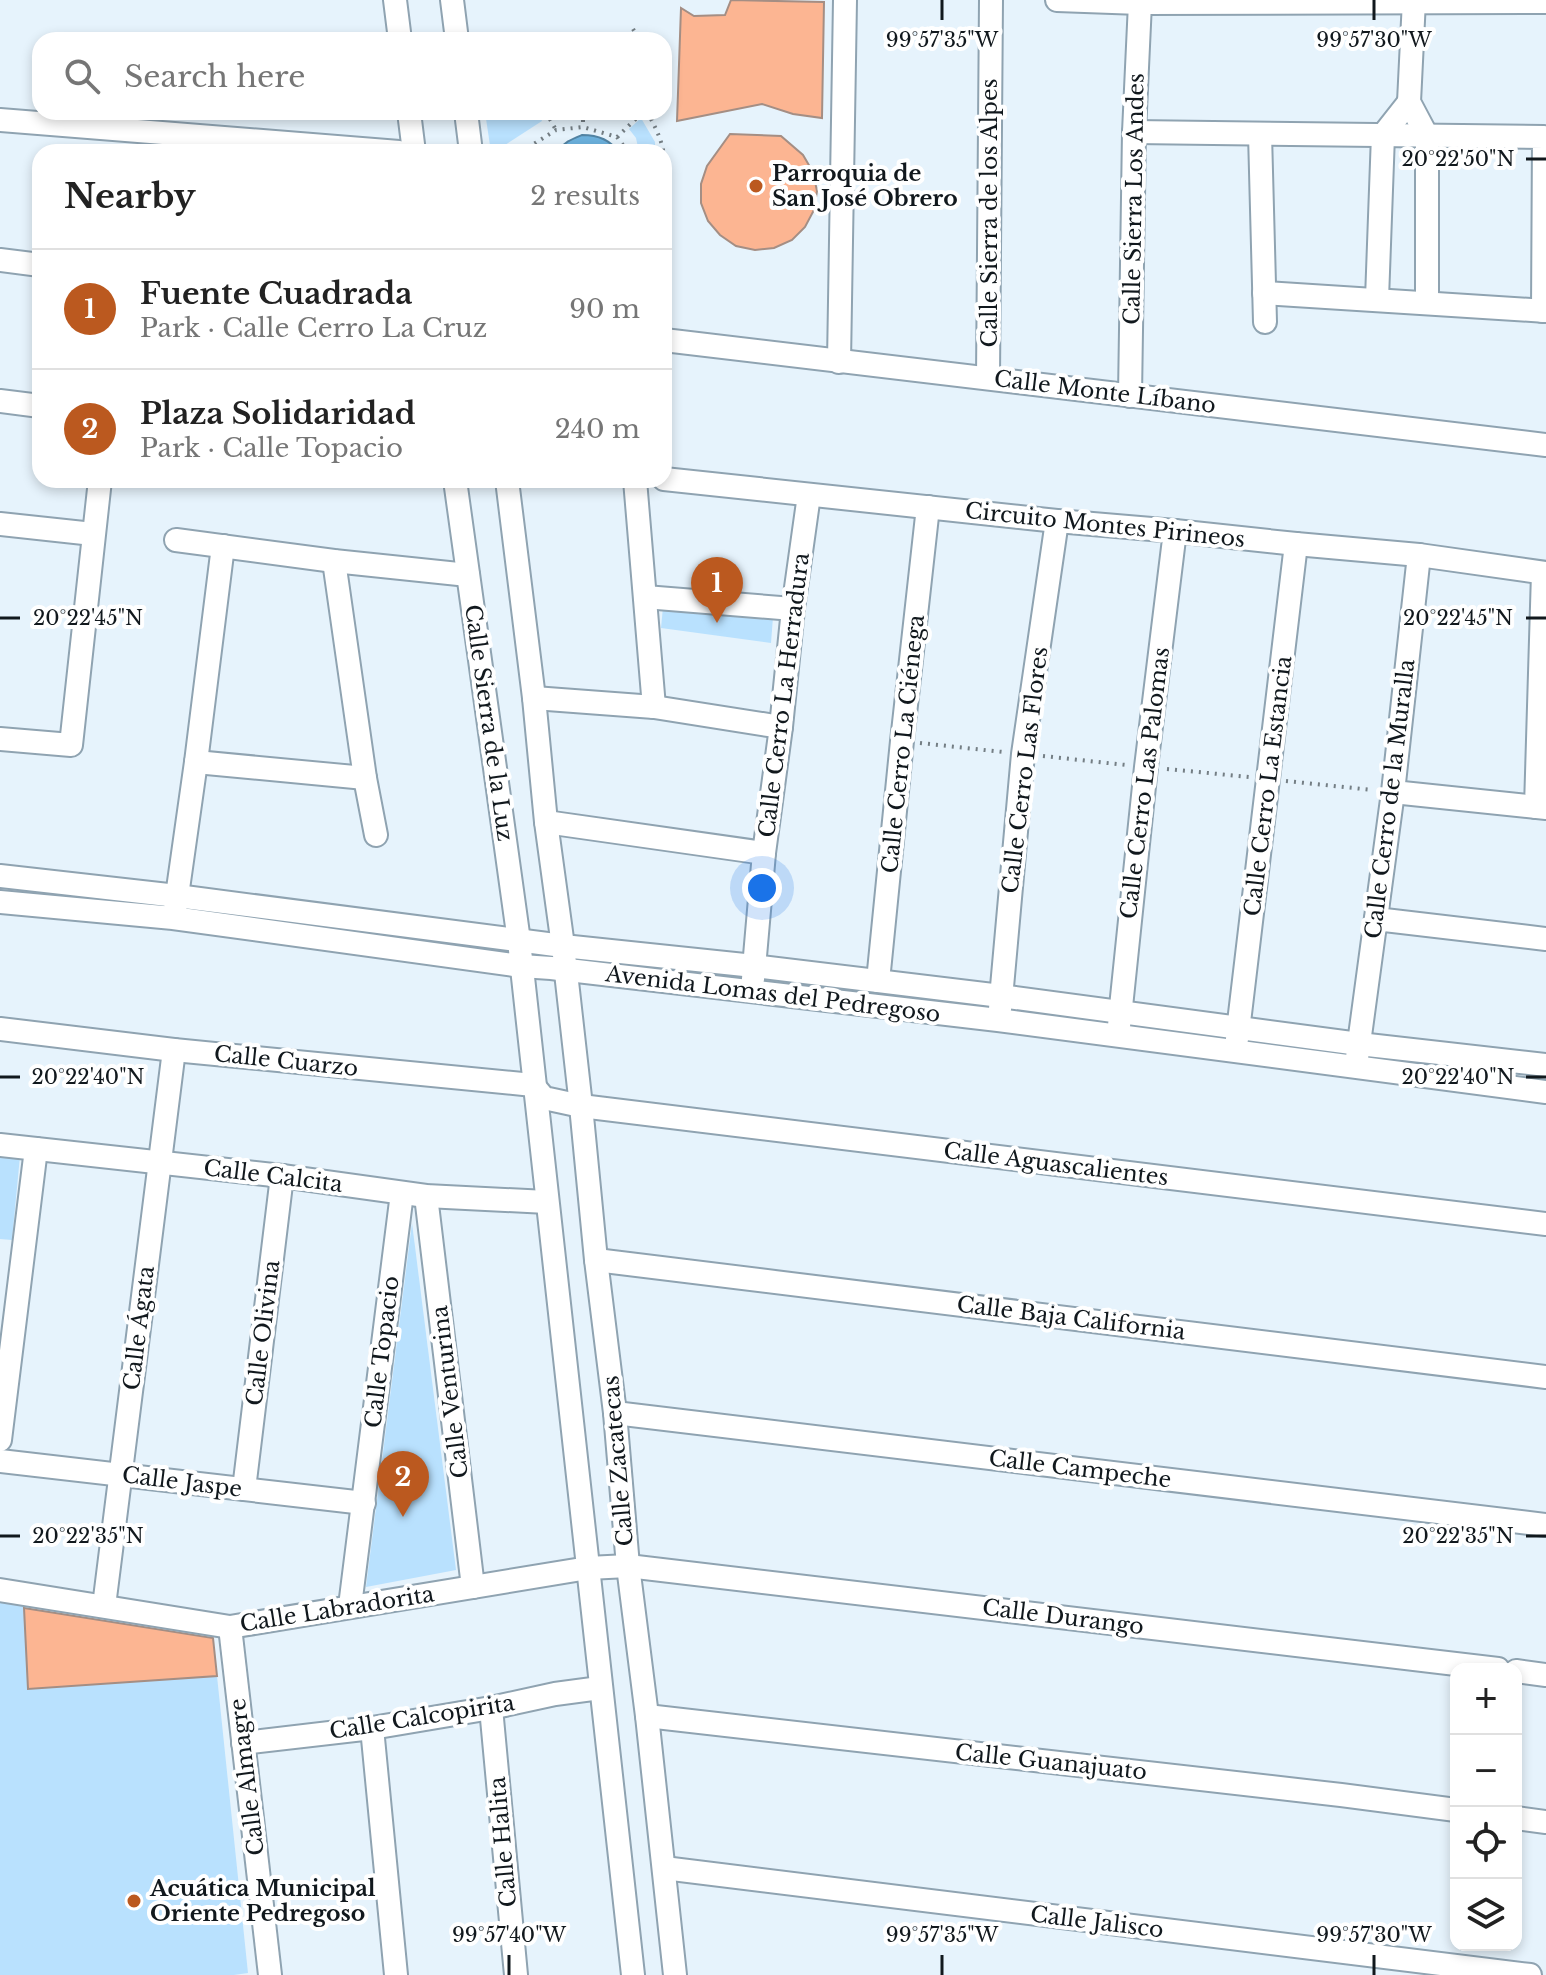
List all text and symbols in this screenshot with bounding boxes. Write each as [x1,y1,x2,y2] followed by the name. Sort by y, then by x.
[886,28,999,52] text: 99°57'35"W
[1316,28,1432,52] text: 99°57'30"W
[32,32,672,120] search box
[60,54,104,98] icon: search
[124,58,305,95] text: Search here
[1118,73,1150,325] street label: Calle Sierra Los Andes
[976,79,1003,348] street label: Calle Sierra de los Alpes
[1401,147,1515,171] text: 20°22'50"N
[772,160,958,212] place label: Parroquia de San José Obrero
[64,175,196,217] text: Nearby
[747,177,765,195] marker: Parroquia de San José Obrero
[530,180,640,212] text: 2 results
[140,275,413,312] text: Fuente Cuadrada
[84,293,96,325] text: 1
[569,293,640,325] text: 90 m
[140,312,487,344] text: Park · Calle Cerro La Cruz
[993,365,1217,419] street label: Calle Monte Líbano
[140,395,415,432] text: Plaza Solidaridad
[82,413,98,445] text: 2
[555,413,640,445] text: 240 m
[140,432,403,464] text: Park · Calle Topacio
[964,497,1246,553] street label: Circuito Montes Pirineos
[753,550,815,839] street label: Calle Cerro La Herradura
[691,557,743,623] pin: 1
[459,603,519,843] street label: Calle Sierra de la Luz
[33,606,143,630] text: 20°22'45"N
[1403,606,1513,630] text: 20°22'45"N
[876,613,930,875] street label: Calle Cerro La Ciénega
[996,645,1054,895] street label: Calle Cerro Las Flores
[1115,646,1175,920] street label: Calle Cerro Las Palomas
[1239,653,1297,918] street label: Calle Cerro La Estancia
[1359,657,1421,940] street label: Calle Cerro de la Muralla
[742,868,782,908] your location
[603,960,942,1028] street label: Avenida Lomas del Pedregoso
[213,1040,359,1082] street label: Calle Cuarzo
[31,1065,145,1089] text: 20°22'40"N
[1401,1065,1515,1089] text: 20°22'40"N
[942,1137,1170,1191] street label: Calle Aguascalientes
[202,1154,345,1198] street label: Calle Calcita
[241,1258,285,1407] street label: Calle Olivina
[117,1263,160,1392] street label: Calle Ágata
[359,1275,405,1429] street label: Calle Topacio
[955,1291,1188,1346] street label: Calle Baja California
[426,1303,474,1480] street label: Calle Venturina
[597,1375,639,1547] street label: Calle Zacatecas
[987,1444,1173,1494] street label: Calle Campeche
[377,1451,429,1517] pin: 2
[120,1461,244,1503] street label: Calle Jaspe
[32,1524,144,1548] text: 20°22'35"N
[1402,1524,1514,1548] text: 20°22'35"N
[238,1580,437,1638] street label: Calle Labradorita
[981,1594,1145,1640] street label: Calle Durango
[1450,1663,1522,1951] map controls
[1450,1663,1522,1735] button: +
[327,1689,517,1745] street label: Calle Calcopirita
[224,1697,270,1857] street label: Calle Almagre
[1450,1735,1522,1807] button: −
[954,1738,1148,1786] street label: Calle Guanajuato
[484,1775,522,1908] street label: Calle Halita
[1450,1807,1522,1879] button: locate
[149,1875,376,1927] place label: Acuática Municipal Oriente Pedregoso
[1450,1879,1522,1951] button: layers
[125,1892,143,1910] marker: Acuática Municipal Oriente Pedregoso
[1029,1900,1165,1944] street label: Calle Jalisco
[452,1923,566,1947] text: 99°57'40"W
[886,1923,999,1947] text: 99°57'35"W
[1316,1923,1432,1947] text: 99°57'30"W

